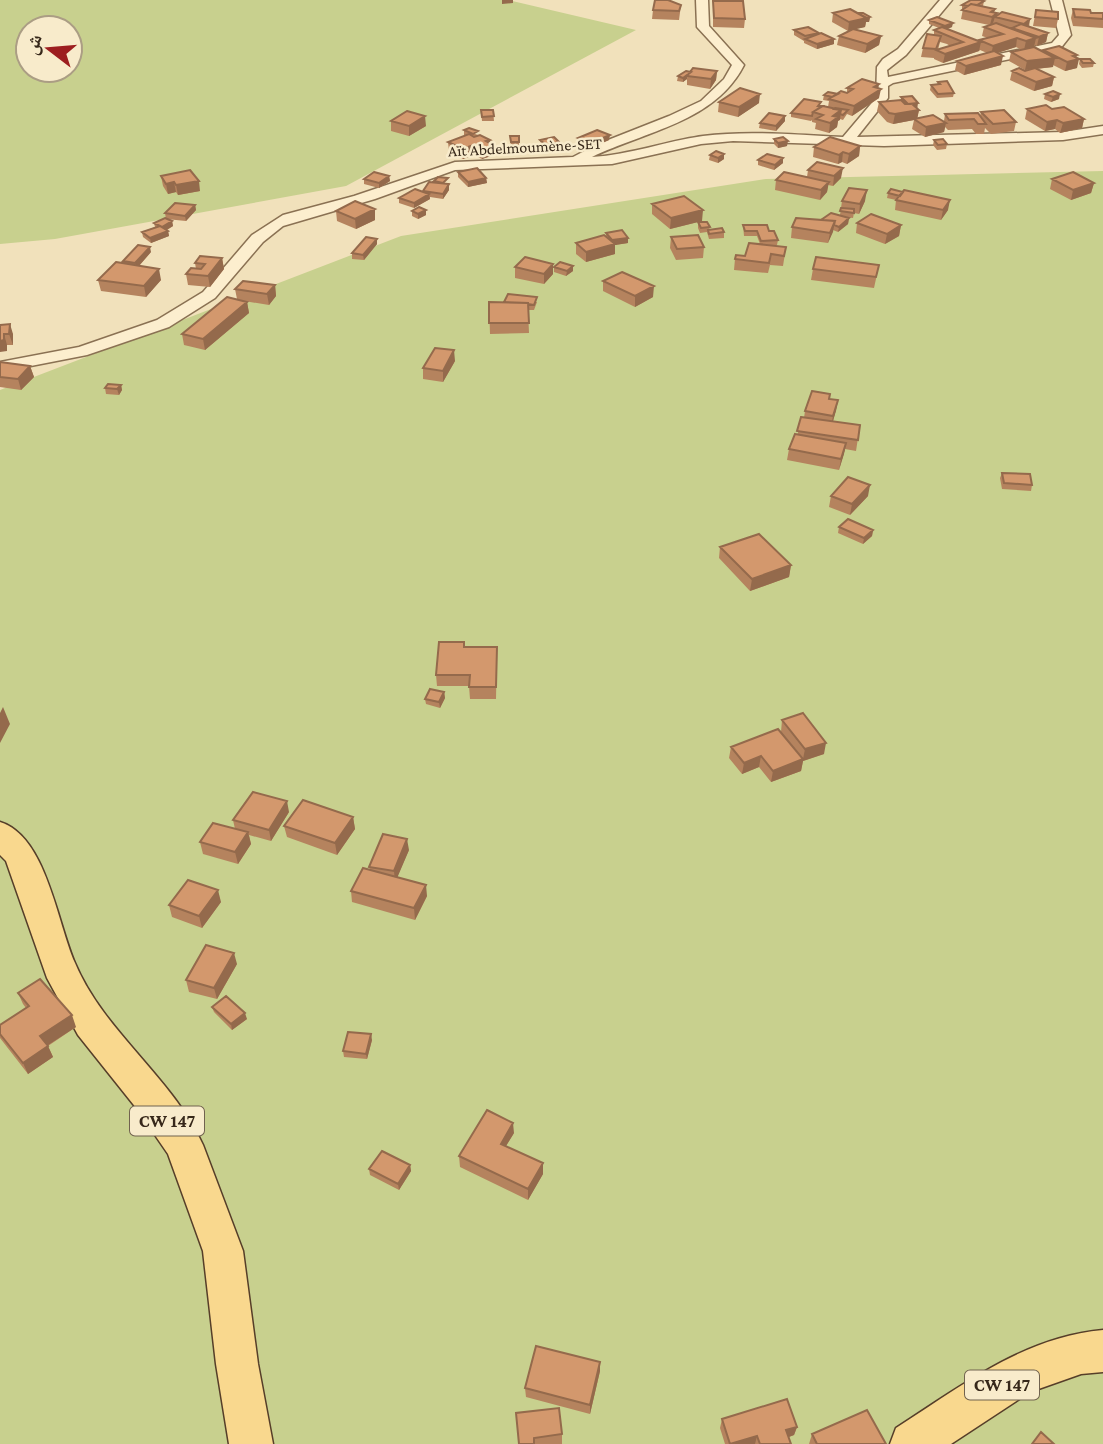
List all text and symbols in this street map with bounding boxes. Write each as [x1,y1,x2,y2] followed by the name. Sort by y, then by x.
[14,14,84,84] north arrow
[20,32,47,57] text: ش
[448,134,603,160] street label: Aït Abdelmoumène-SET
[130,1106,204,1136] road number: CW 147
[965,1370,1039,1400] road number: CW 147

